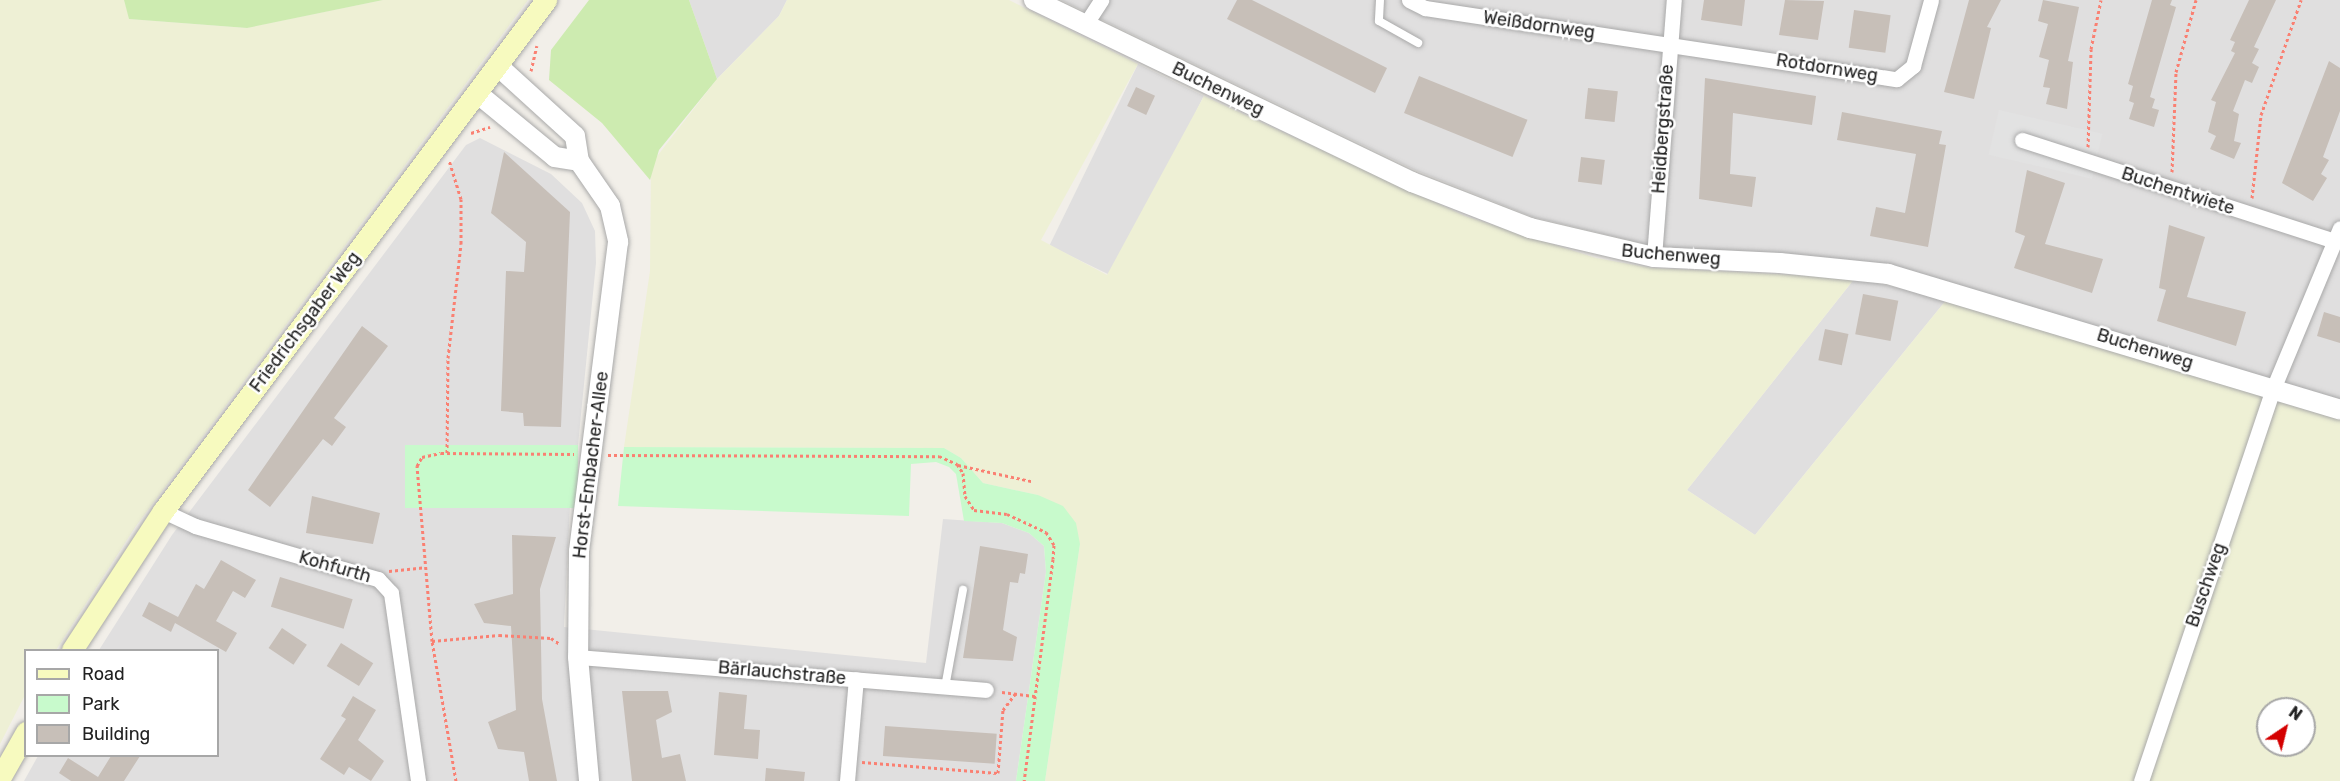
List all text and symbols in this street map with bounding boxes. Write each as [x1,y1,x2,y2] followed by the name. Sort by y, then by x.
[1482,6,1596,44] street label: Weißdornweg
[1775,49,1879,87] street label: Rotdornweg
[1168,57,1268,121] street label: Buchenweg
[1648,64,1678,194] street label: Heidbergstraße
[2119,163,2237,219] street label: Buchentwiete
[1620,240,1722,270] street label: Buchenweg
[245,247,365,397] street label: Friedrichsgaber Weg
[2094,324,2196,374] street label: Buchenweg
[569,370,613,560] street label: Horst-Embacher-Allee
[2181,540,2231,630] street label: Buschweg
[296,546,374,588] street label: Kohfurth
[24,649,219,757] legend
[717,657,847,689] street label: Bärlauchstraße
[82,663,125,685] text: Road
[82,693,119,715] text: Park
[2256,697,2316,757] north arrow
[2285,702,2306,725] text: N
[82,723,150,745] text: Building

